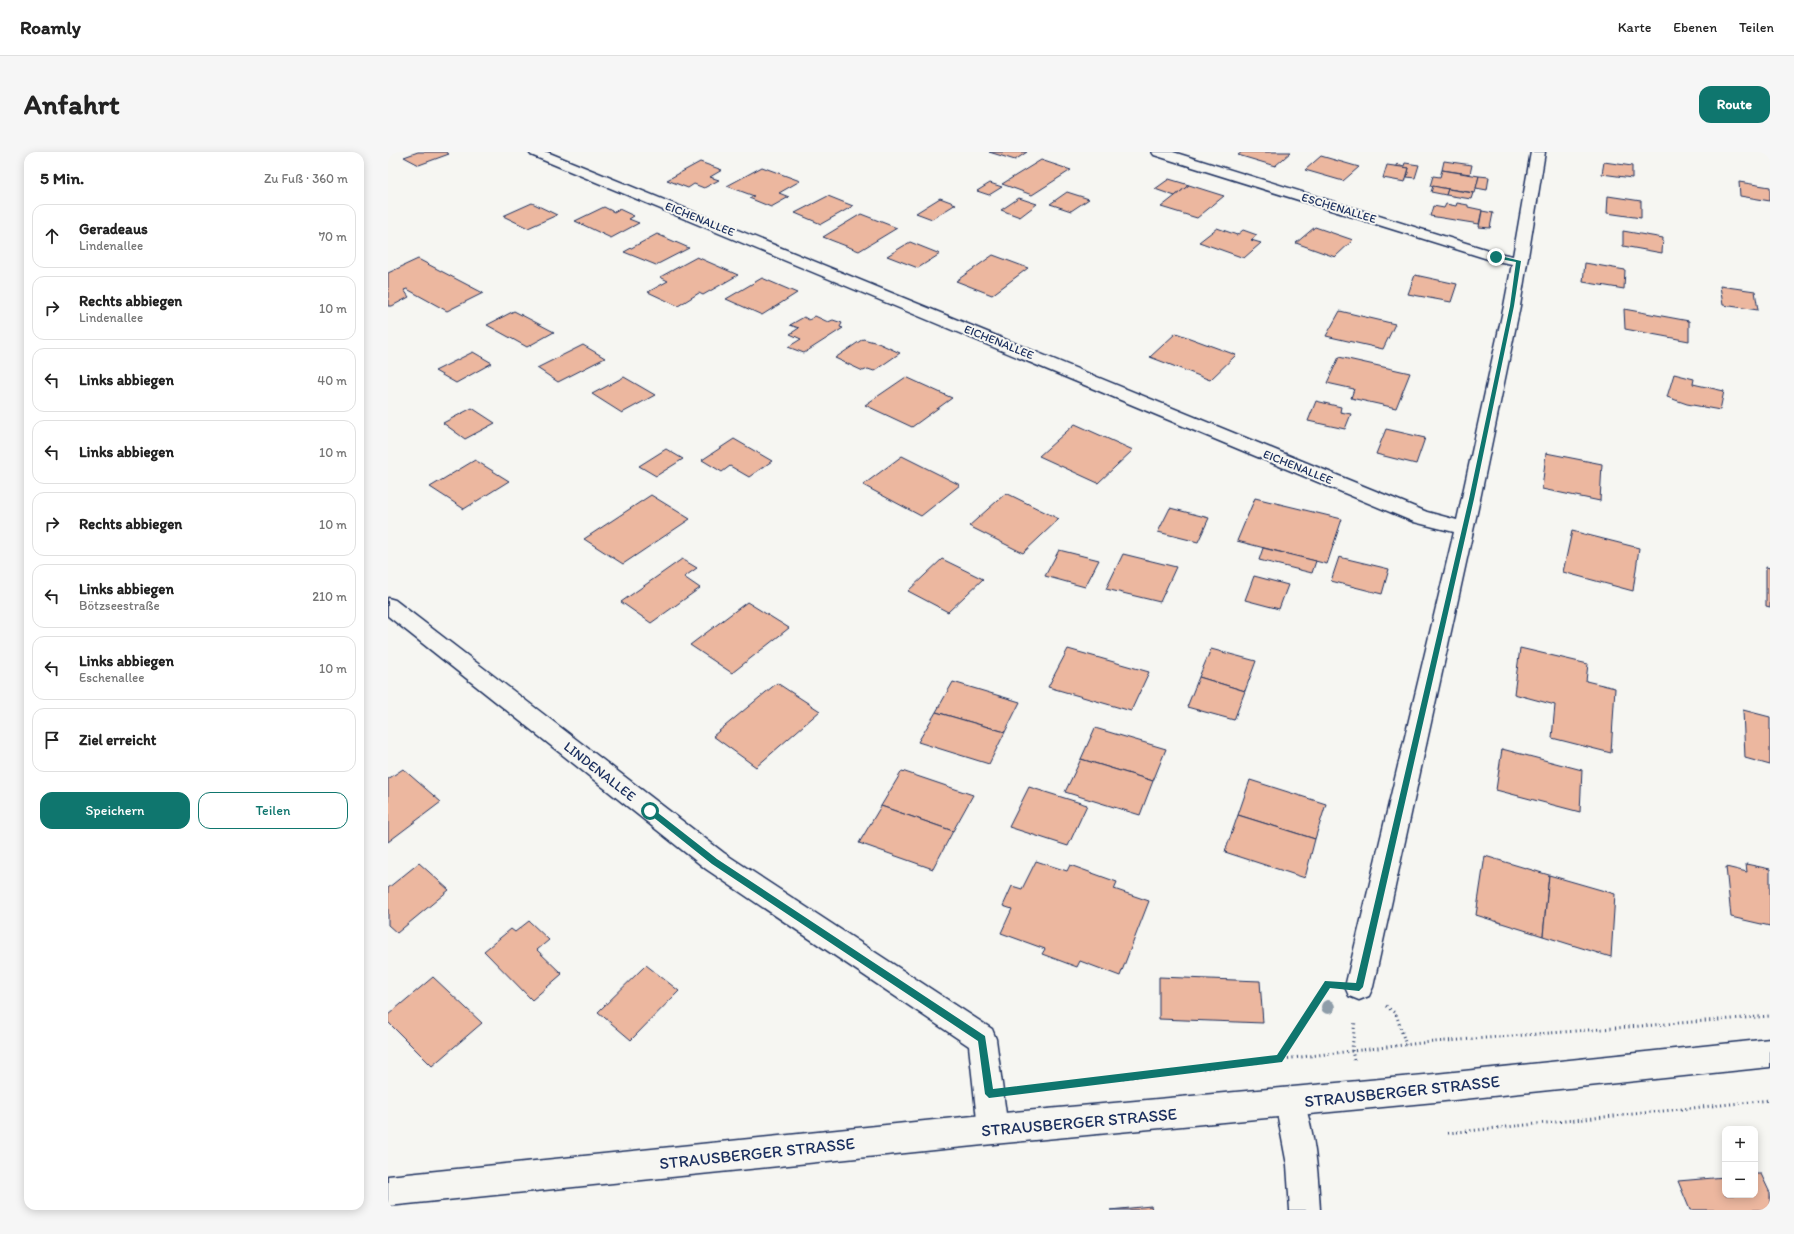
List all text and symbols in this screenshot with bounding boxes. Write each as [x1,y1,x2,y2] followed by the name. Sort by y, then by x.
[20,16,81,39] text: Roamly
[1618,19,1651,36] text: Karte
[1673,19,1717,36] text: Ebenen
[1739,19,1774,36] text: Teilen
[1699,86,1770,123] button: Route
[24,87,119,121] text: Anfahrt
[40,168,84,188] text: 5 Min.
[264,171,348,186] text: Zu Fuß · 360 m
[1300,190,1378,226] street label: ESCHENALLEE
[663,199,737,239] street label: EICHENALLEE
[79,220,148,238] text: Geradeaus
[41,225,63,247] icon: ahead
[319,229,347,244] text: 70 m
[79,238,143,253] text: Lindenallee
[1487,248,1505,266] route end
[79,292,182,310] text: Rechts abbiegen
[41,297,63,319] icon: right
[319,301,347,316] text: 10 m
[79,310,143,325] text: Lindenallee
[962,322,1036,362] street label: EICHENALLEE
[41,369,63,391] icon: left
[79,371,174,389] text: Links abbiegen
[317,373,347,388] text: 40 m
[41,441,63,463] icon: left
[79,443,174,461] text: Links abbiegen
[319,445,347,460] text: 10 m
[1261,447,1335,487] street label: EICHENALLEE
[41,513,63,535] icon: right
[79,515,182,533] text: Rechts abbiegen
[319,517,347,532] text: 10 m
[79,580,174,598] text: Links abbiegen
[41,585,63,607] icon: left
[312,589,347,604] text: 210 m
[79,598,160,613] text: Bötzseestraße
[79,652,174,670] text: Links abbiegen
[41,657,63,679] icon: left
[319,661,347,676] text: 10 m
[79,670,145,685] text: Eschenallee
[41,729,63,751] icon: arrive
[79,731,156,749] text: Ziel erreicht
[560,738,639,805] street label: LINDENALLEE
[40,792,190,829] button: Speichern
[198,792,348,829] button: Teilen
[641,802,659,820] route start
[1303,1071,1501,1111] street label: STRAUSBERGER STRASSE
[980,1103,1178,1141] street label: STRAUSBERGER STRASSE
[1722,1126,1758,1198] map controls
[1722,1126,1758,1162] button: +
[658,1133,856,1173] street label: STRAUSBERGER STRASSE
[1722,1162,1758,1198] button: −

